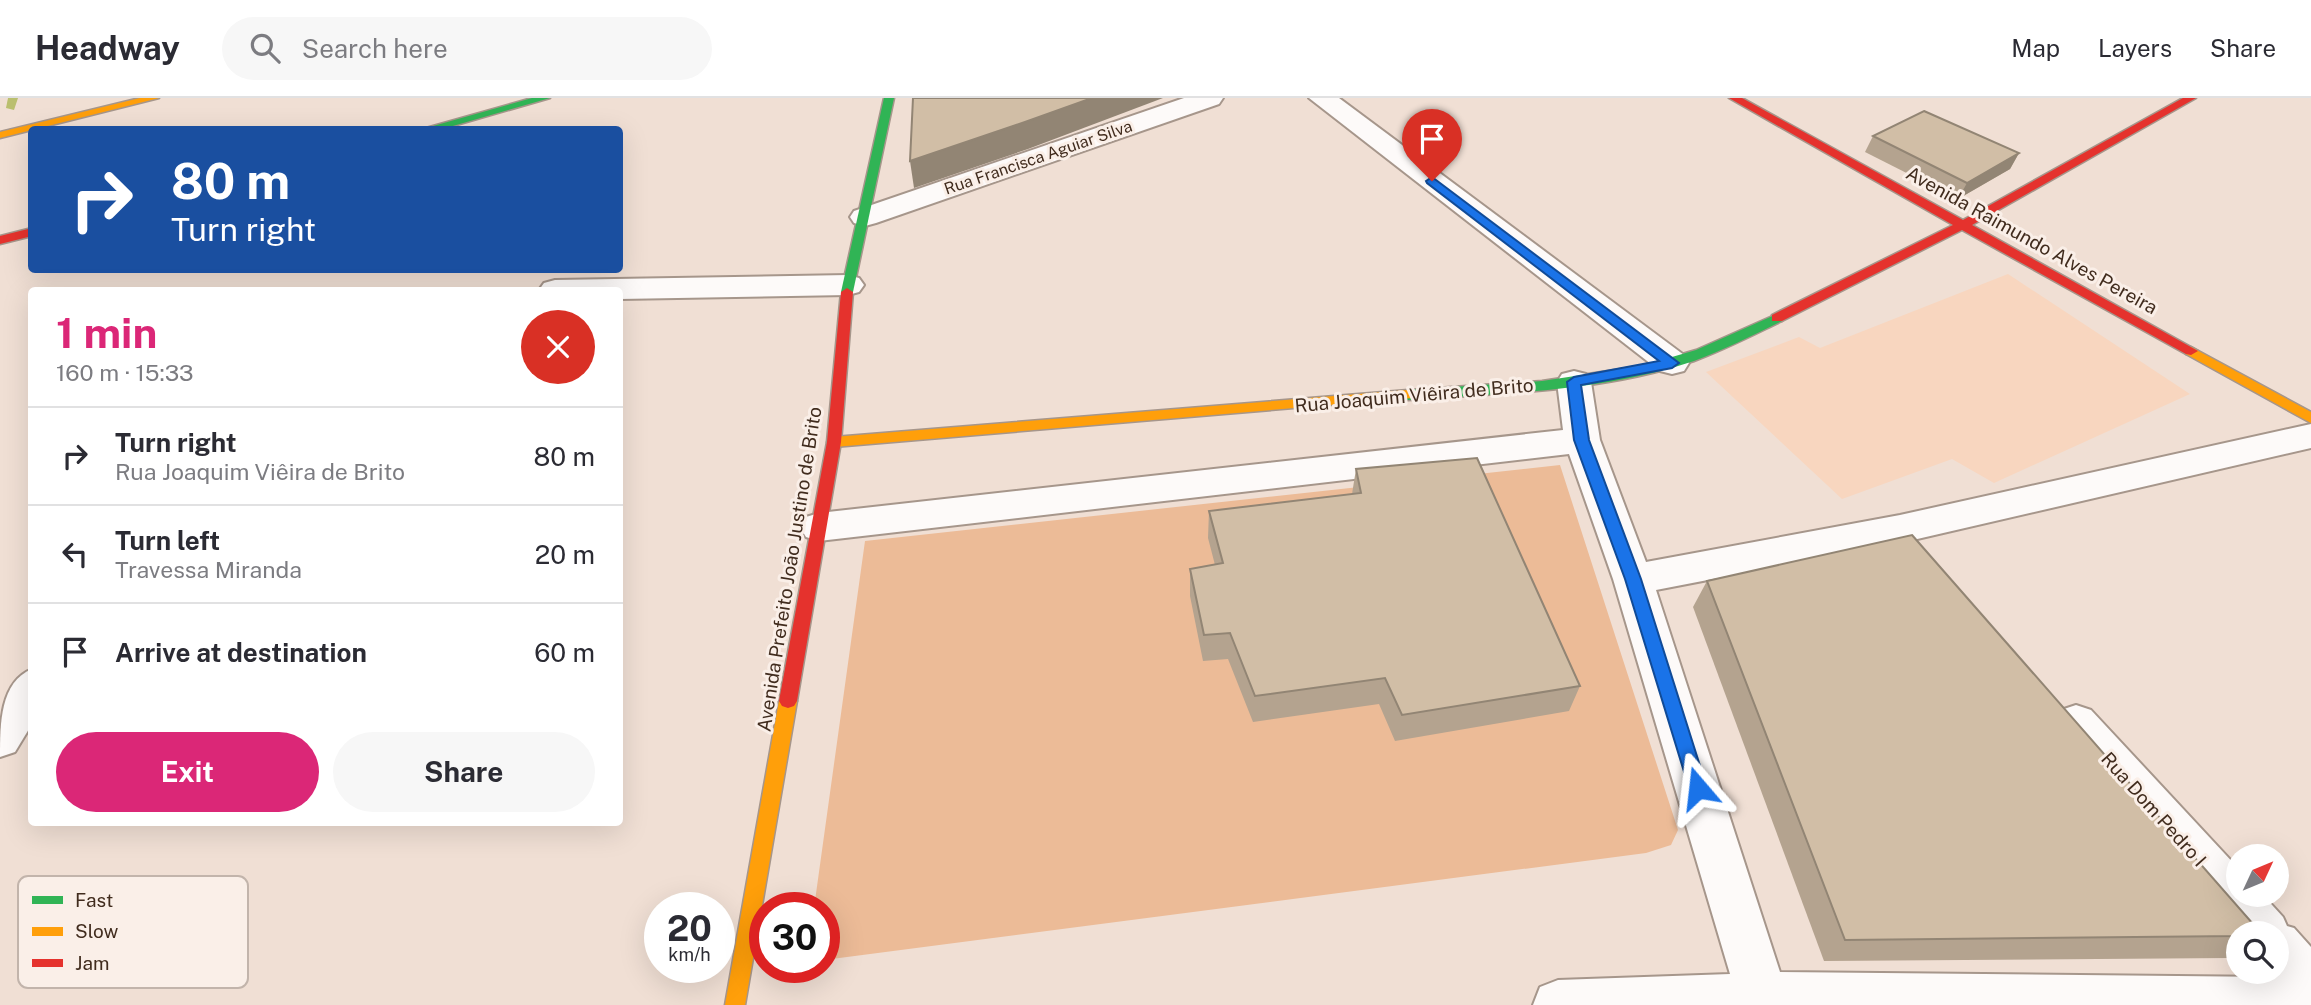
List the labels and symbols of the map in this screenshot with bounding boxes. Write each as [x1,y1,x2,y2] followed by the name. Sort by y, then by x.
[1402,109,1462,181] pin
[942,116,1135,199] street label: Rua Francisca Aguiar Silva
[1902,162,2162,318] street label: Avenida Raimundo Alves Pereira
[1294,374,1534,416] street label: Rua Joaquim Viêira de Brito
[752,405,826,733] street label: Avenida Prefeito João Justino de Brito
[2097,747,2211,871] street label: Rua Dom Pedro I
[1661,751,1735,825] position arrow
[2226,844,2289,906] north arrow
[18,876,248,988] legend
[75,889,113,911] text: Fast
[749,892,840,983] speed limit sign: 30
[75,920,119,942] text: Slow
[75,952,109,974] text: Jam

